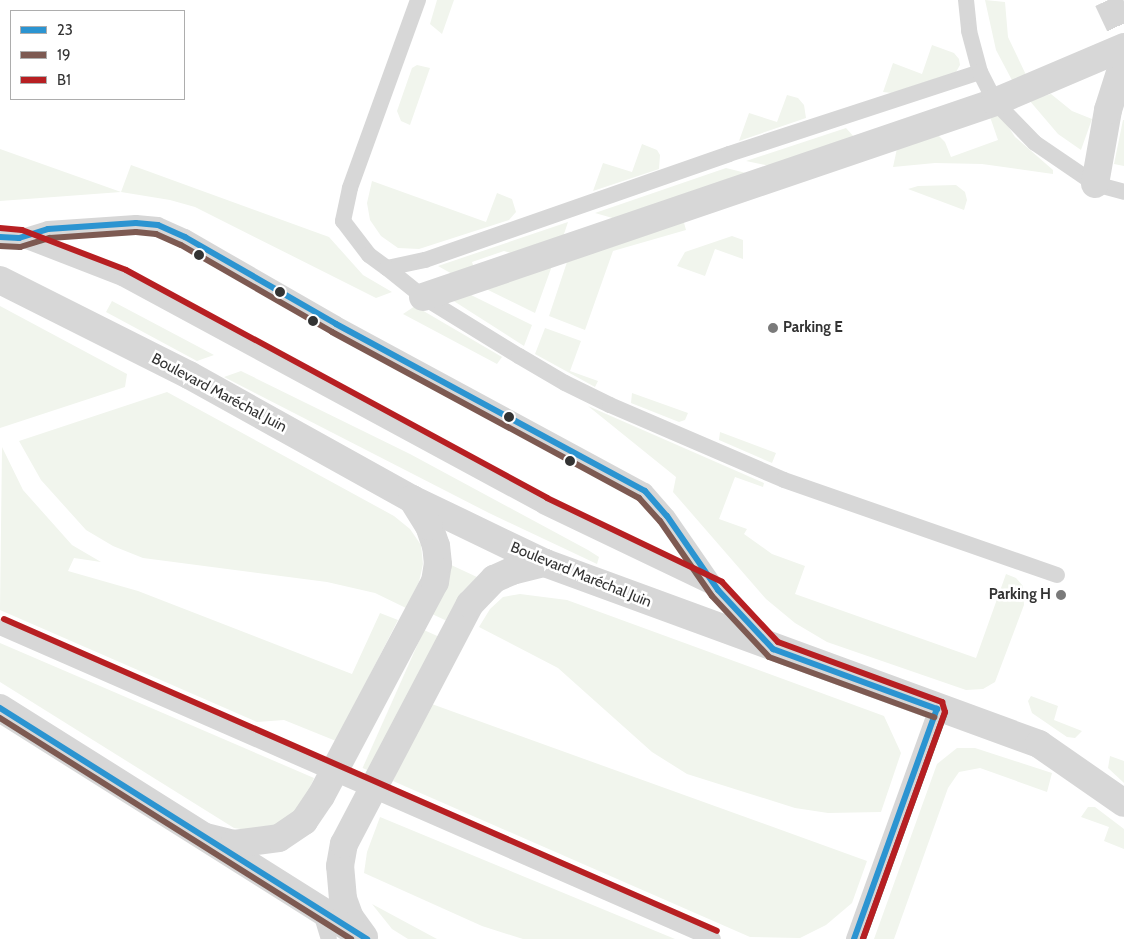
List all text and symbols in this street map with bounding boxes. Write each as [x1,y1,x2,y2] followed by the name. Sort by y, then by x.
[10,10,185,100] legend
[57,21,73,39] text: 23
[57,46,70,64] text: 19
[57,71,71,89] text: B1
[194,250,204,260] unlabelled marker
[275,287,285,297] unlabelled marker
[308,316,318,326] unlabelled marker
[783,319,843,337] place label: Parking E
[767,322,779,334] marker: Parking E
[148,350,290,436] street label: Boulevard Maréchal Juin
[504,412,514,422] unlabelled marker
[565,456,575,466] unlabelled marker
[508,538,654,612] street label: Boulevard Maréchal Juin
[989,586,1051,604] place label: Parking H
[1055,589,1067,601] marker: Parking H

